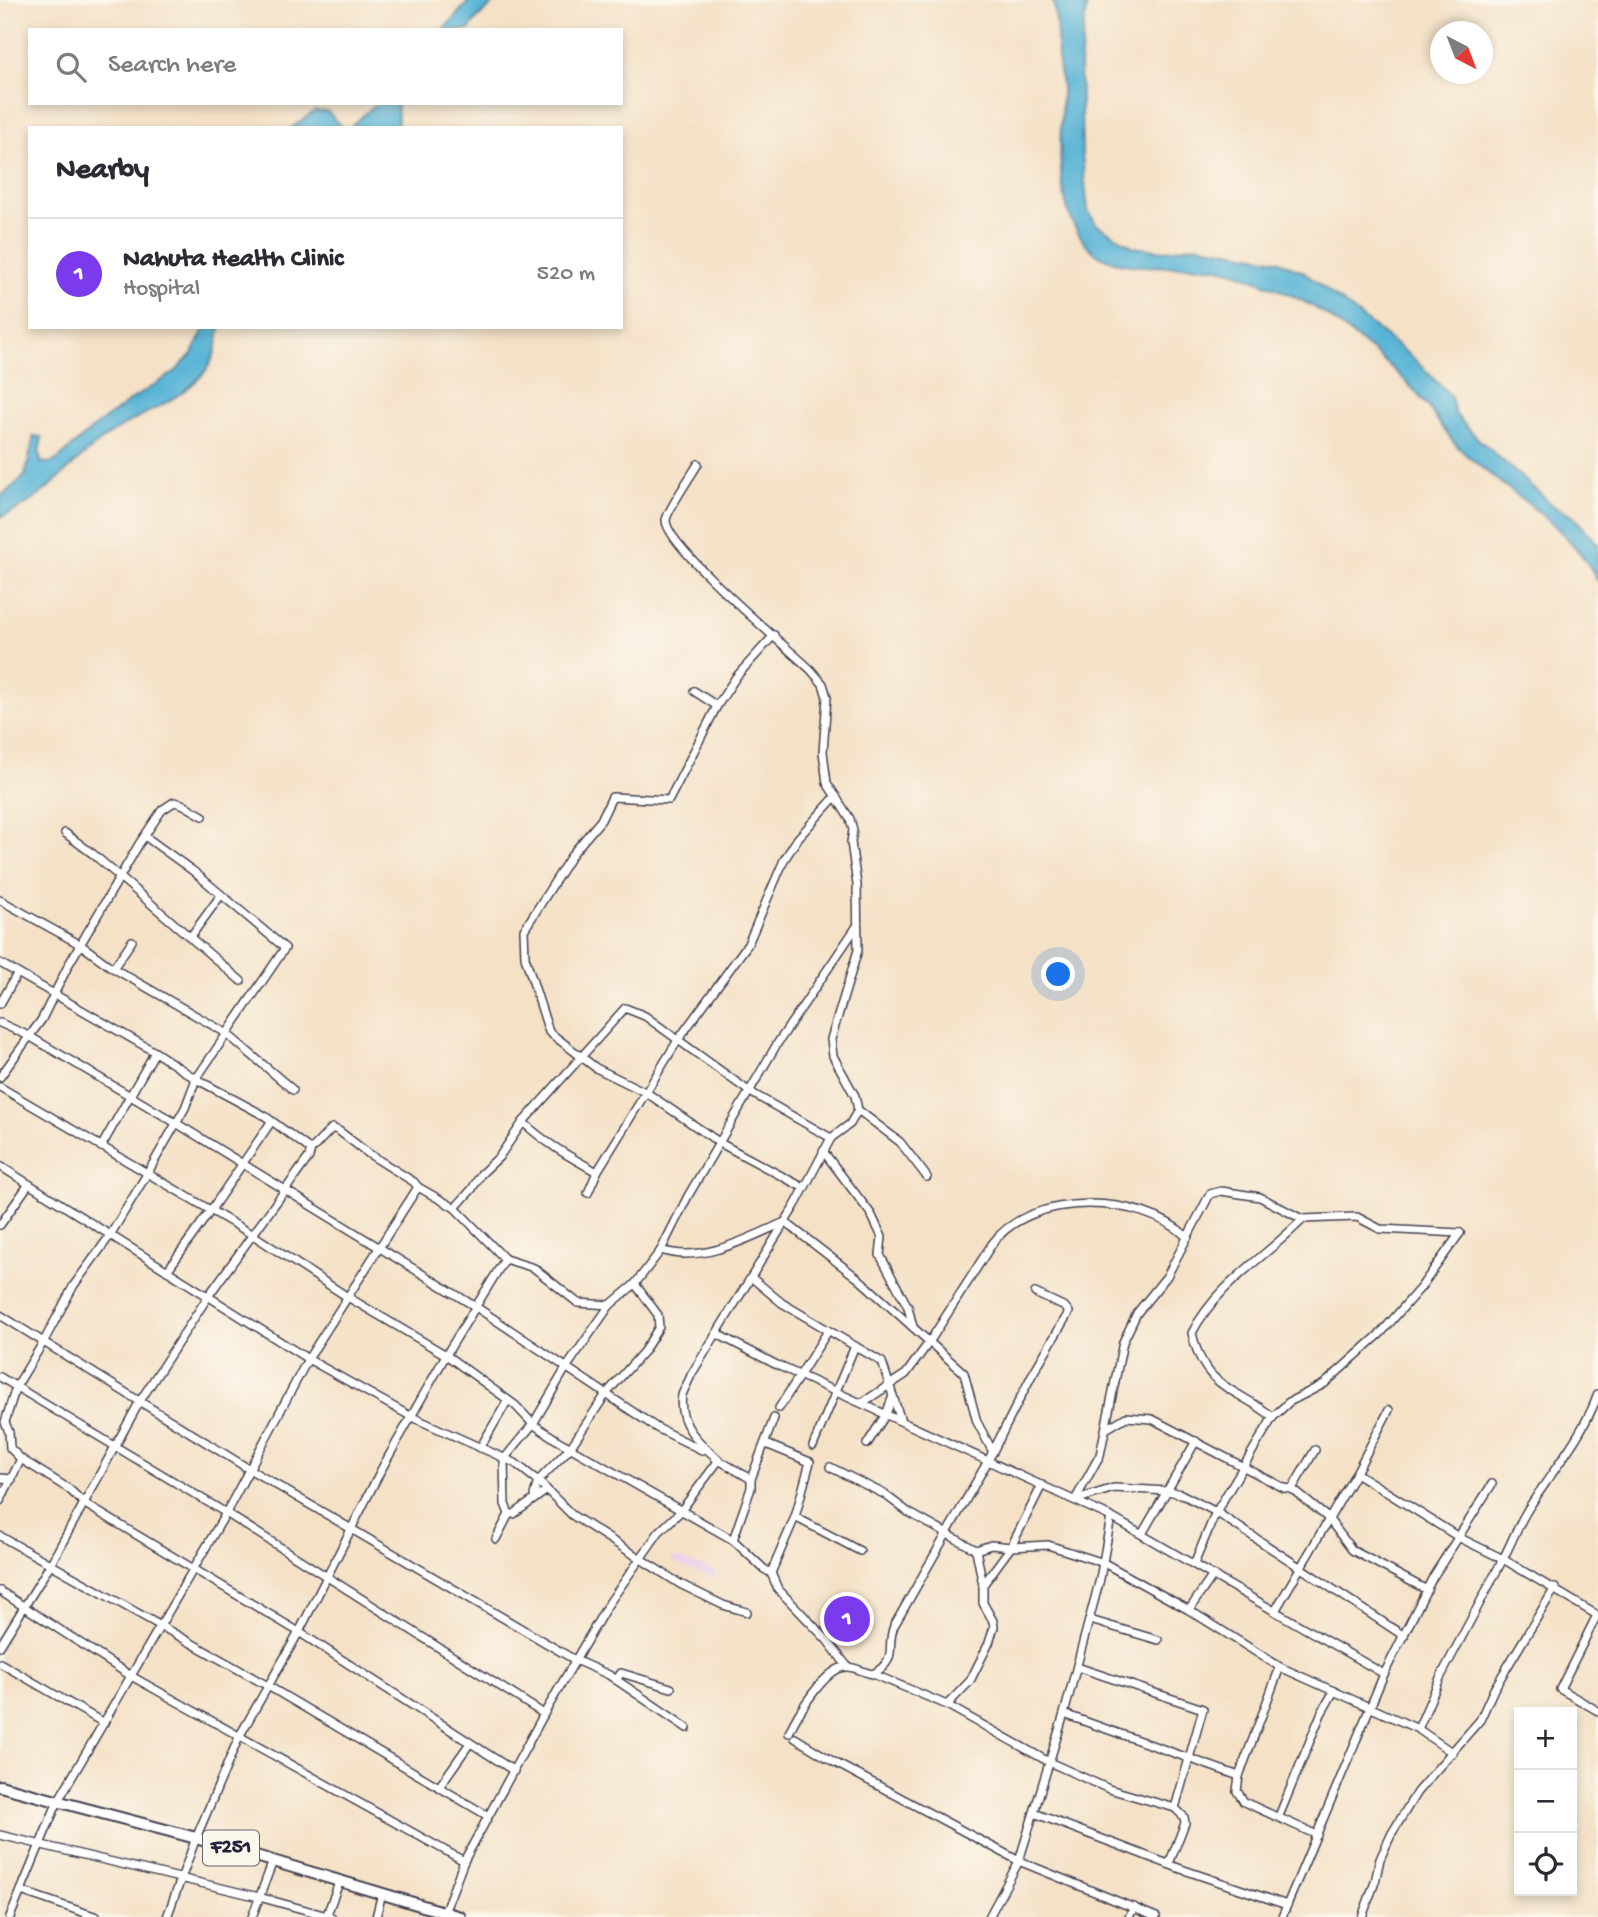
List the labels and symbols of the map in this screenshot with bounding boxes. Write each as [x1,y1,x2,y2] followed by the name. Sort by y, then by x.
[1430,21,1493,84] north arrow
[1041,957,1075,991] your location
[824,1593,870,1645] pin: 1
[203,1830,259,1866] road number: F251

